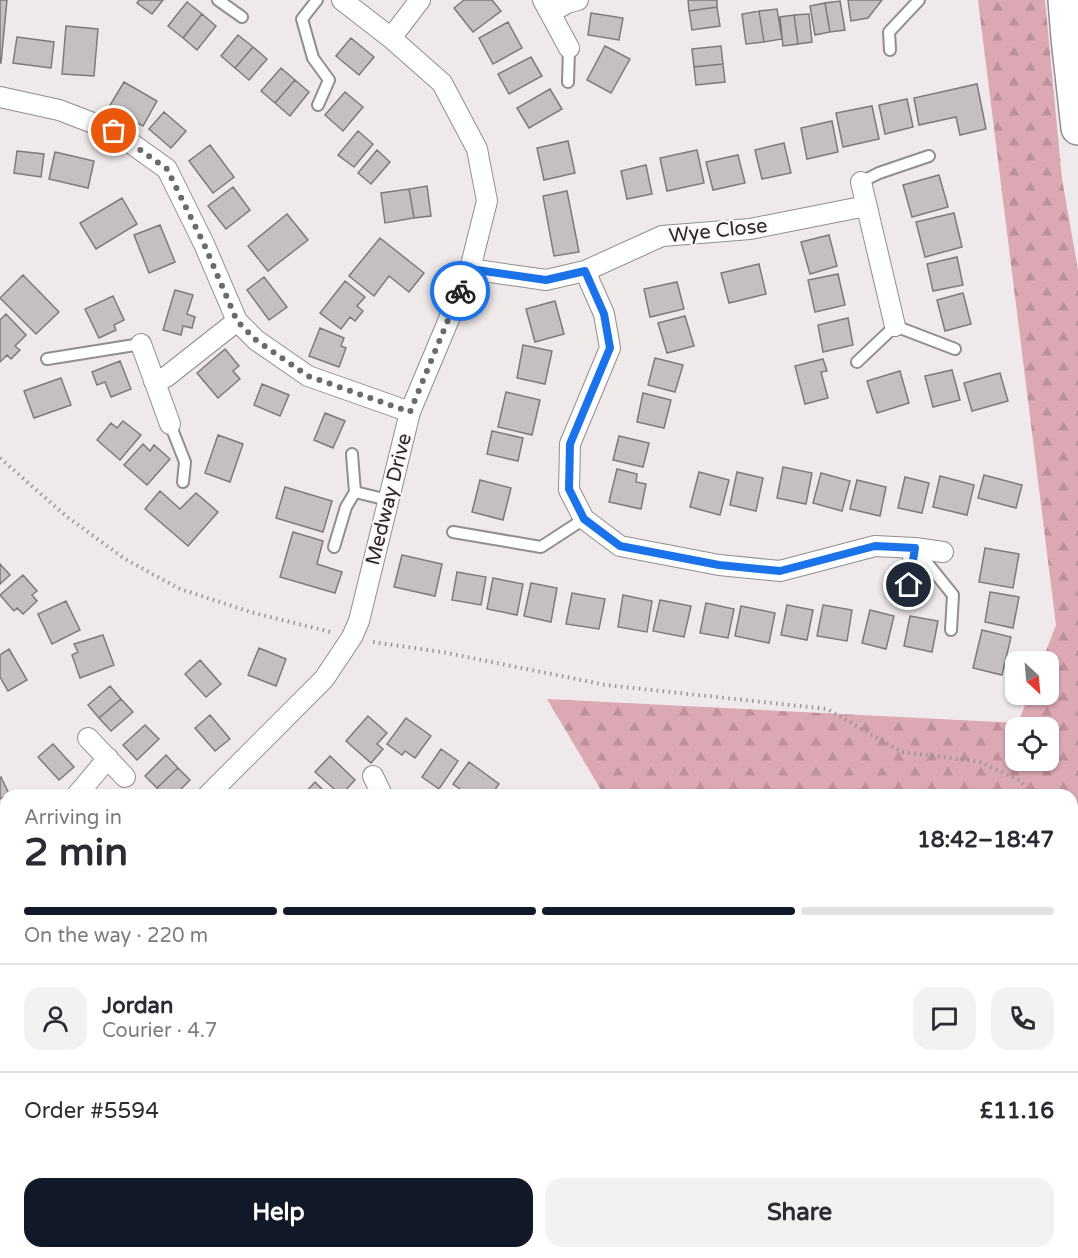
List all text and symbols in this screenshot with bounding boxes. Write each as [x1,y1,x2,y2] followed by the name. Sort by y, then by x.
[88,105,139,156] pin
[97,114,130,147] icon: bag
[668,214,769,248] street label: Wye Close
[430,261,490,321] courier
[444,275,477,308] icon: bike
[361,431,417,568] street label: Medway Drive
[883,559,934,610] pin
[892,568,925,601] icon: home
[1005,651,1059,705] north arrow
[1005,651,1059,771] map controls
[1005,717,1059,771] button: locate
[24,806,122,830] text: Arriving in
[917,827,1054,853] text: 18:42–18:47
[24,829,128,876] text: 2 min
[24,924,208,948] text: On the way · 220 m
[24,987,87,1050] button: person
[913,987,976,1050] button: chat
[991,987,1054,1050] button: phone
[102,993,173,1019] text: Jordan
[102,1019,217,1043] text: Courier · 4.7
[24,1098,159,1124] text: Order #5594
[980,1098,1054,1124] text: £11.16
[24,1178,533,1247] button: Help
[545,1178,1054,1247] button: Share

